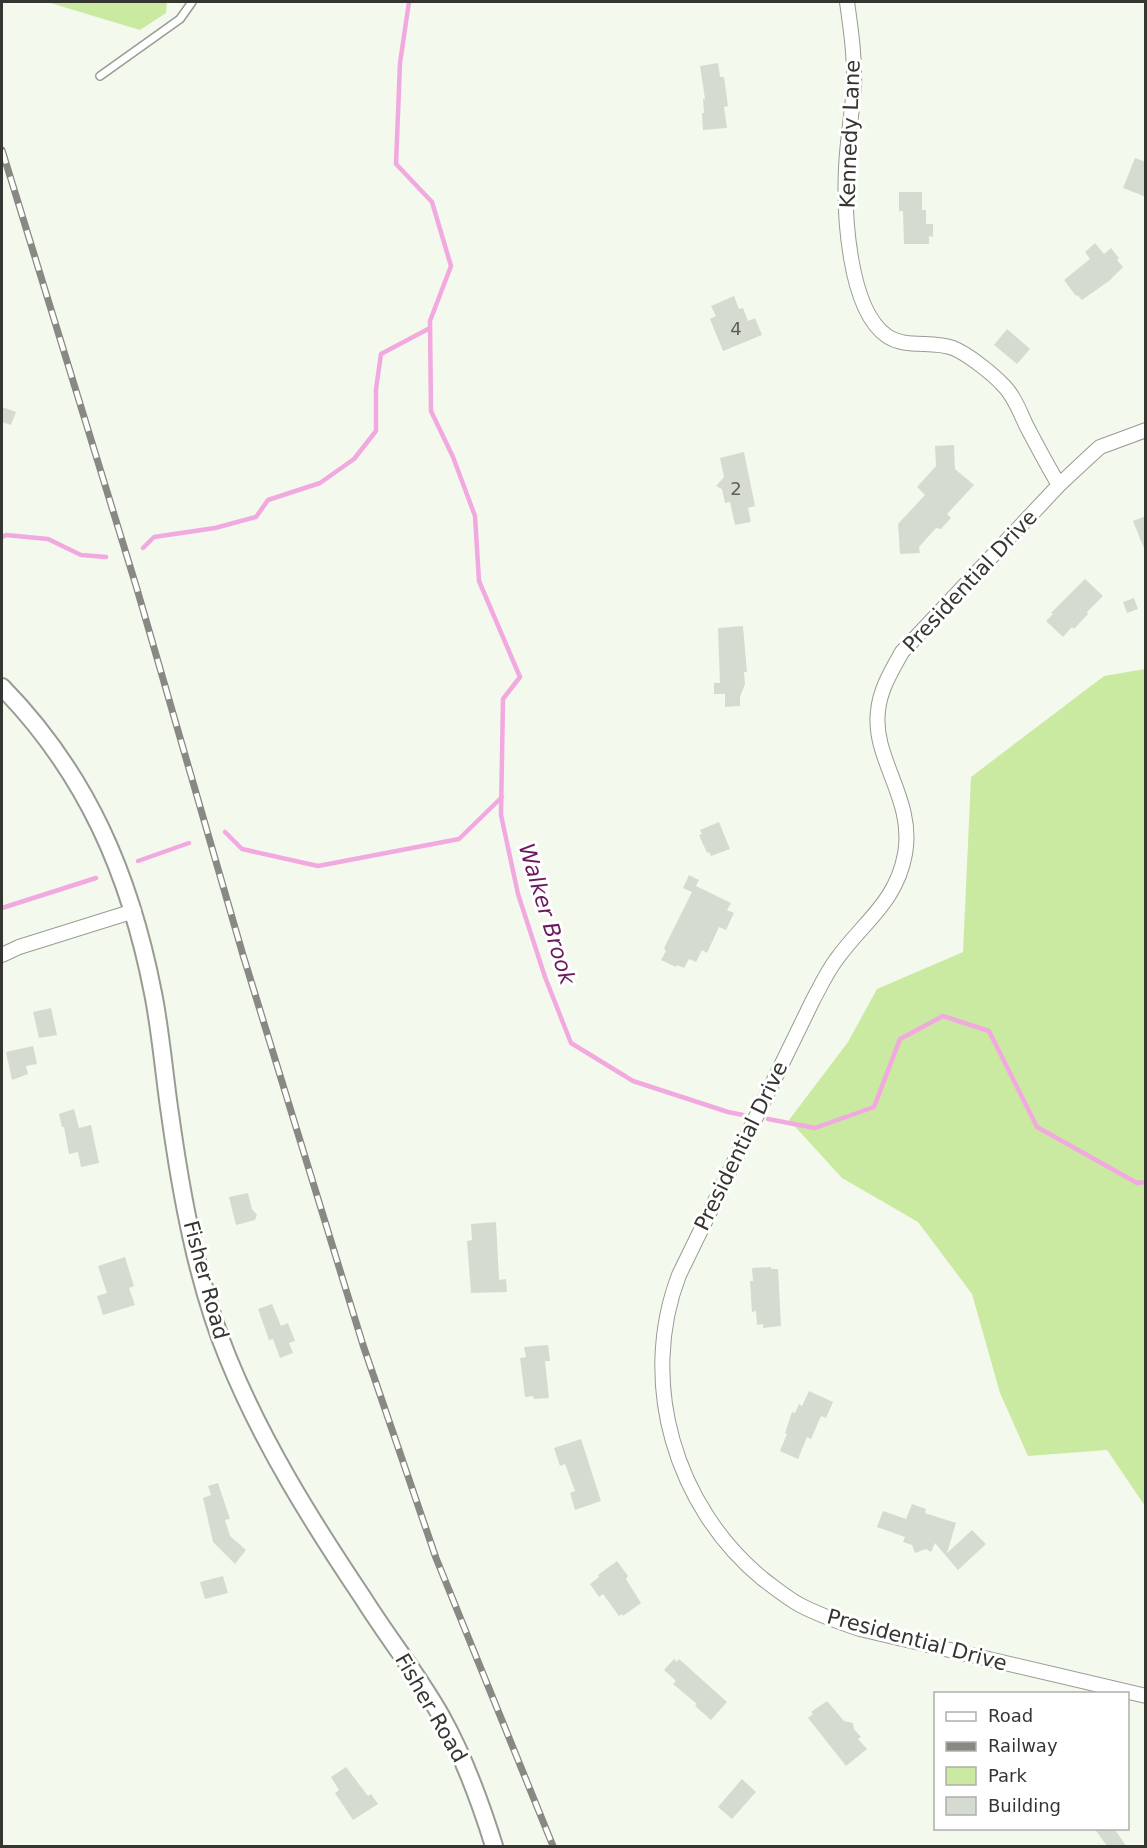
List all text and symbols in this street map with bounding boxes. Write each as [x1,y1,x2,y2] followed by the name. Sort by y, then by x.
[835,59,865,209] street label: Kennedy Lane
[730,318,742,339] house number: 4
[730,478,742,499] house number: 2
[898,505,1042,657] street label: Presidential Drive
[514,840,581,989] water label: Walker Brook
[690,1058,792,1234] street label: Presidential Drive
[179,1218,233,1342] street label: Fisher Road
[824,1604,1010,1676] street label: Presidential Drive
[390,1649,472,1767] street label: Fisher Road
[934,1692,1129,1830] legend
[988,1705,1033,1726] text: Road
[988,1735,1058,1756] text: Railway
[988,1765,1027,1786] text: Park
[988,1795,1061,1816] text: Building

